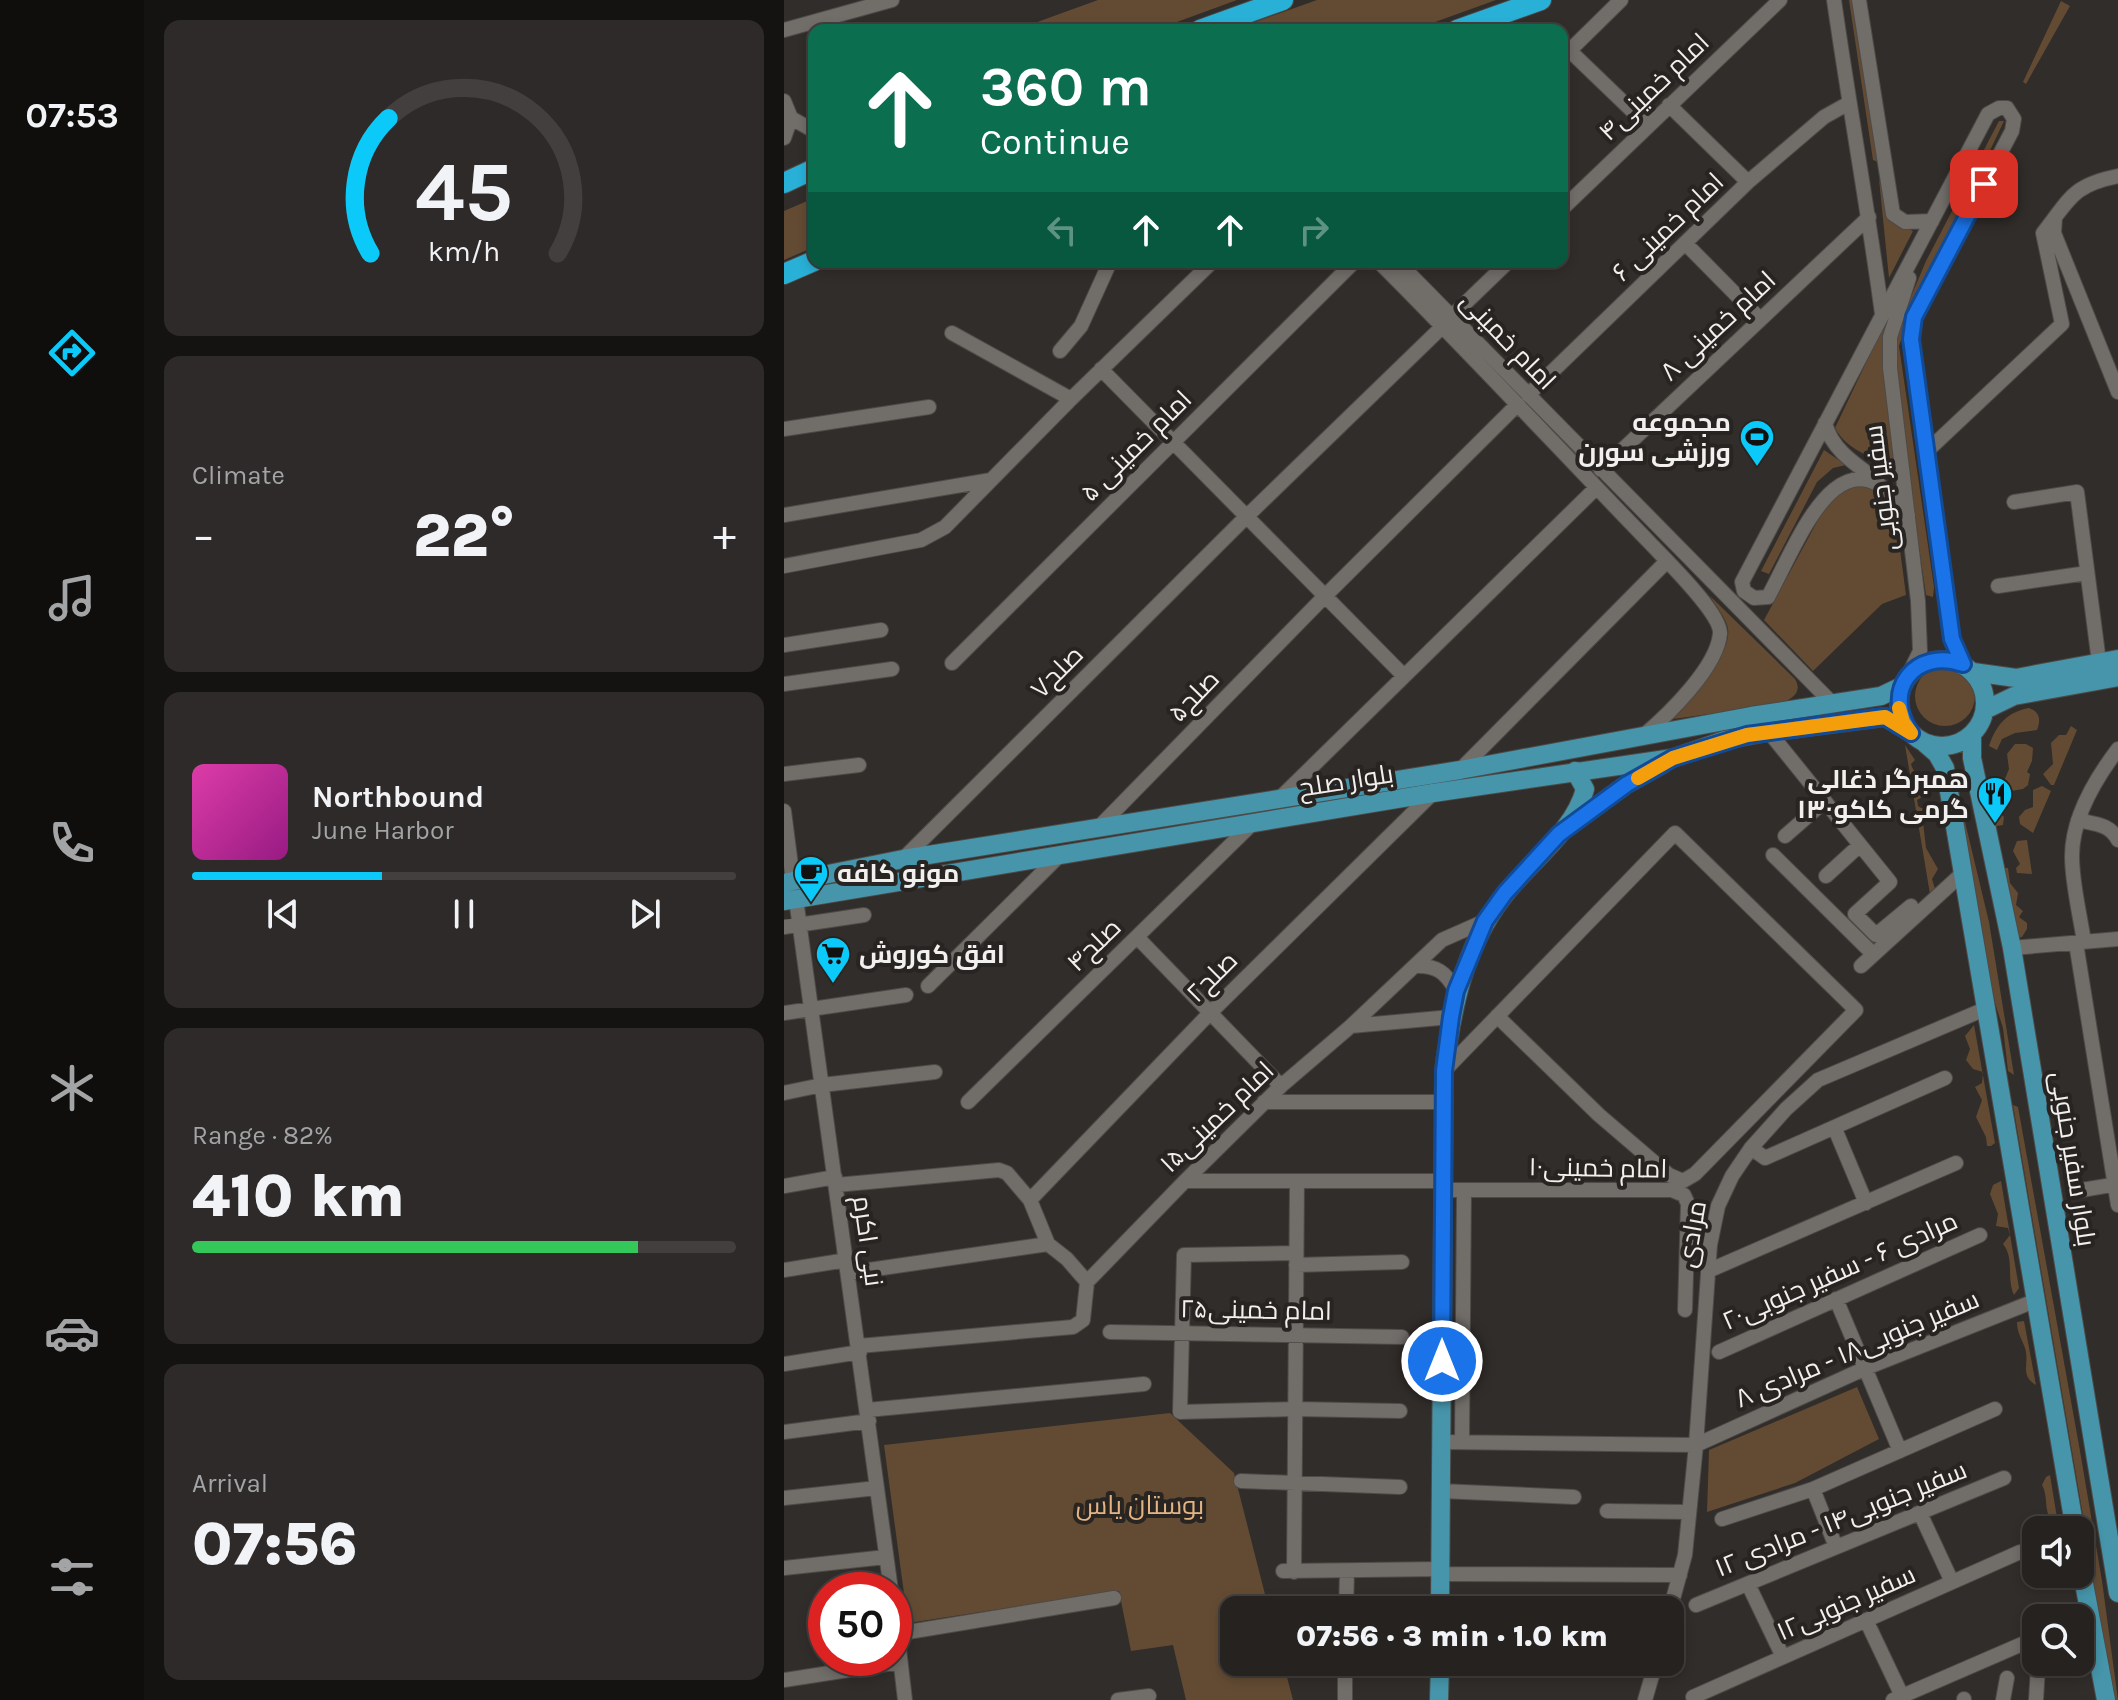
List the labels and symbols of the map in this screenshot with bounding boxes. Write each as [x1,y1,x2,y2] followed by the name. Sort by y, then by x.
[1592,27,1717,149] street label: امام خمینی۴
[1950,150,2018,218] pin
[1606,166,1731,289] street label: امام خمینی ۶
[1654,265,1783,389] street label: امام خمینی ۸
[1452,286,1562,398] street label: امام خمینی
[1074,384,1199,509] street label: امام خمینی ۵
[1578,407,1731,468] place label: مجموعه ورزشی سورن
[1738,418,1776,468] sports icon: مجموعه ورزشی سورن
[1858,423,1904,553] street label: سفیر جنوبی
[1024,639,1091,706] street label: صلح۷
[1162,664,1227,729] street label: صلح۵
[1296,758,1396,805] street label: بلوار صلح
[1797,764,1969,825] place label: همبرگر ذغالی ۱۳۰گرمی کاکو
[1976,775,2014,825] restaurant icon: همبرگر ذغالی ۱۳۰گرمی کاکو
[792,854,830,904] cafe icon: مونو کافه
[837,858,960,889] place label: مونو کافه
[1061,912,1128,979] street label: صلح۴
[814,935,852,985] supermarket icon: افق کوروش
[859,939,1005,970] place label: افق کوروش
[1180,945,1245,1010] street label: صلح۲
[1154,1055,1282,1180] street label: ۱۵امام خمینی
[2044,1069,2102,1249] street label: بلوار سفیر جنوبی
[1528,1151,1668,1187] street label: امام خمینی۱۰
[844,1194,890,1289] street label: نبی اکرم
[1671,1198,1713,1270] street label: مرادی
[1718,1205,1962,1337] street label: مرادی ۶ - سفیر جنوبی۲۰
[1730,1284,1984,1414] street label: سفیر جنوبی۱۸ - مرادی ۸
[1180,1293,1332,1329] street label: امام خمینی۲۵
[1400,1319,1484,1403] position arrow
[1711,1454,1971,1584] street label: سفیر جنوبی۱۴ - مرادی ۱۲
[1076,1490,1204,1521] park label: بوستان یاس
[1772,1559,1920,1647] street label: سفیر جنوبی۱۲
[808,1572,912,1676] speed limit sign: 50

